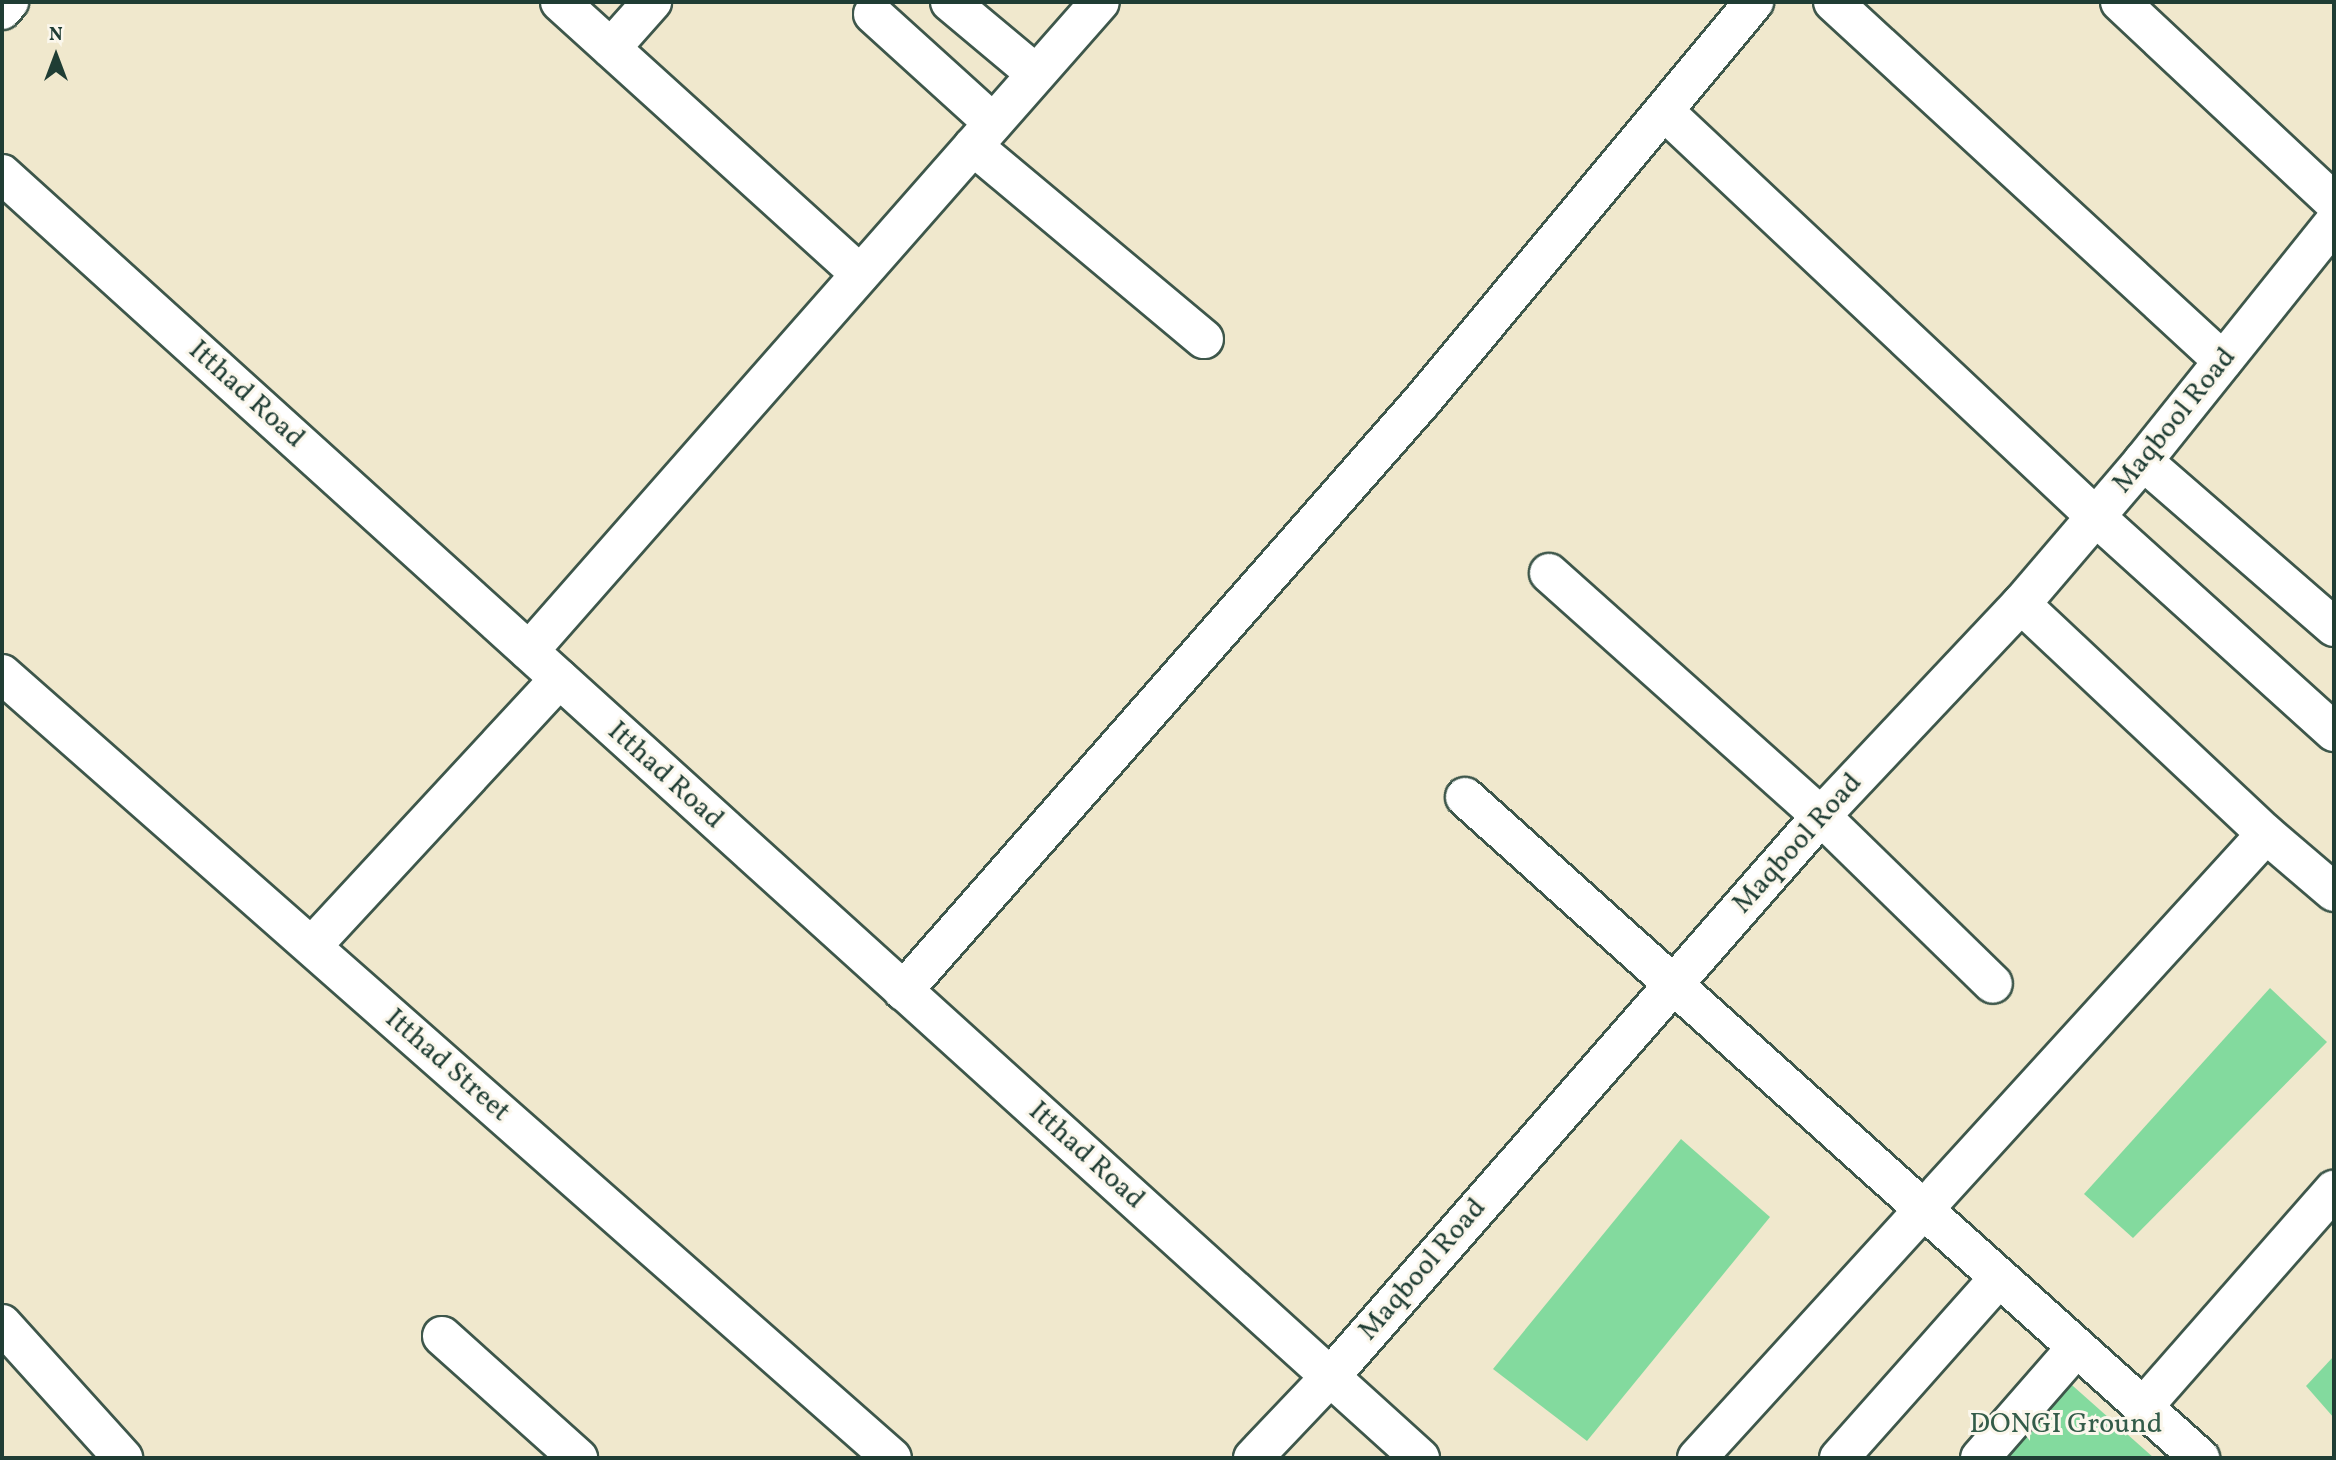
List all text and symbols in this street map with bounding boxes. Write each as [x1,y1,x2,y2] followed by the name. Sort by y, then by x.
[21,21,91,91] north arrow
[49,22,63,48] text: N
[181,334,311,456] street label: Itthad Road
[2106,342,2244,500] street label: Maqbool Road
[600,715,730,837] street label: Itthad Road
[1726,767,1870,921] street label: Maqbool Road
[378,1003,516,1129] street label: Itthad Street
[1021,1095,1151,1217] street label: Itthad Road
[1352,1192,1494,1348] street label: Maqbool Road
[1969,1408,2163,1442] park label: DONGI Ground

